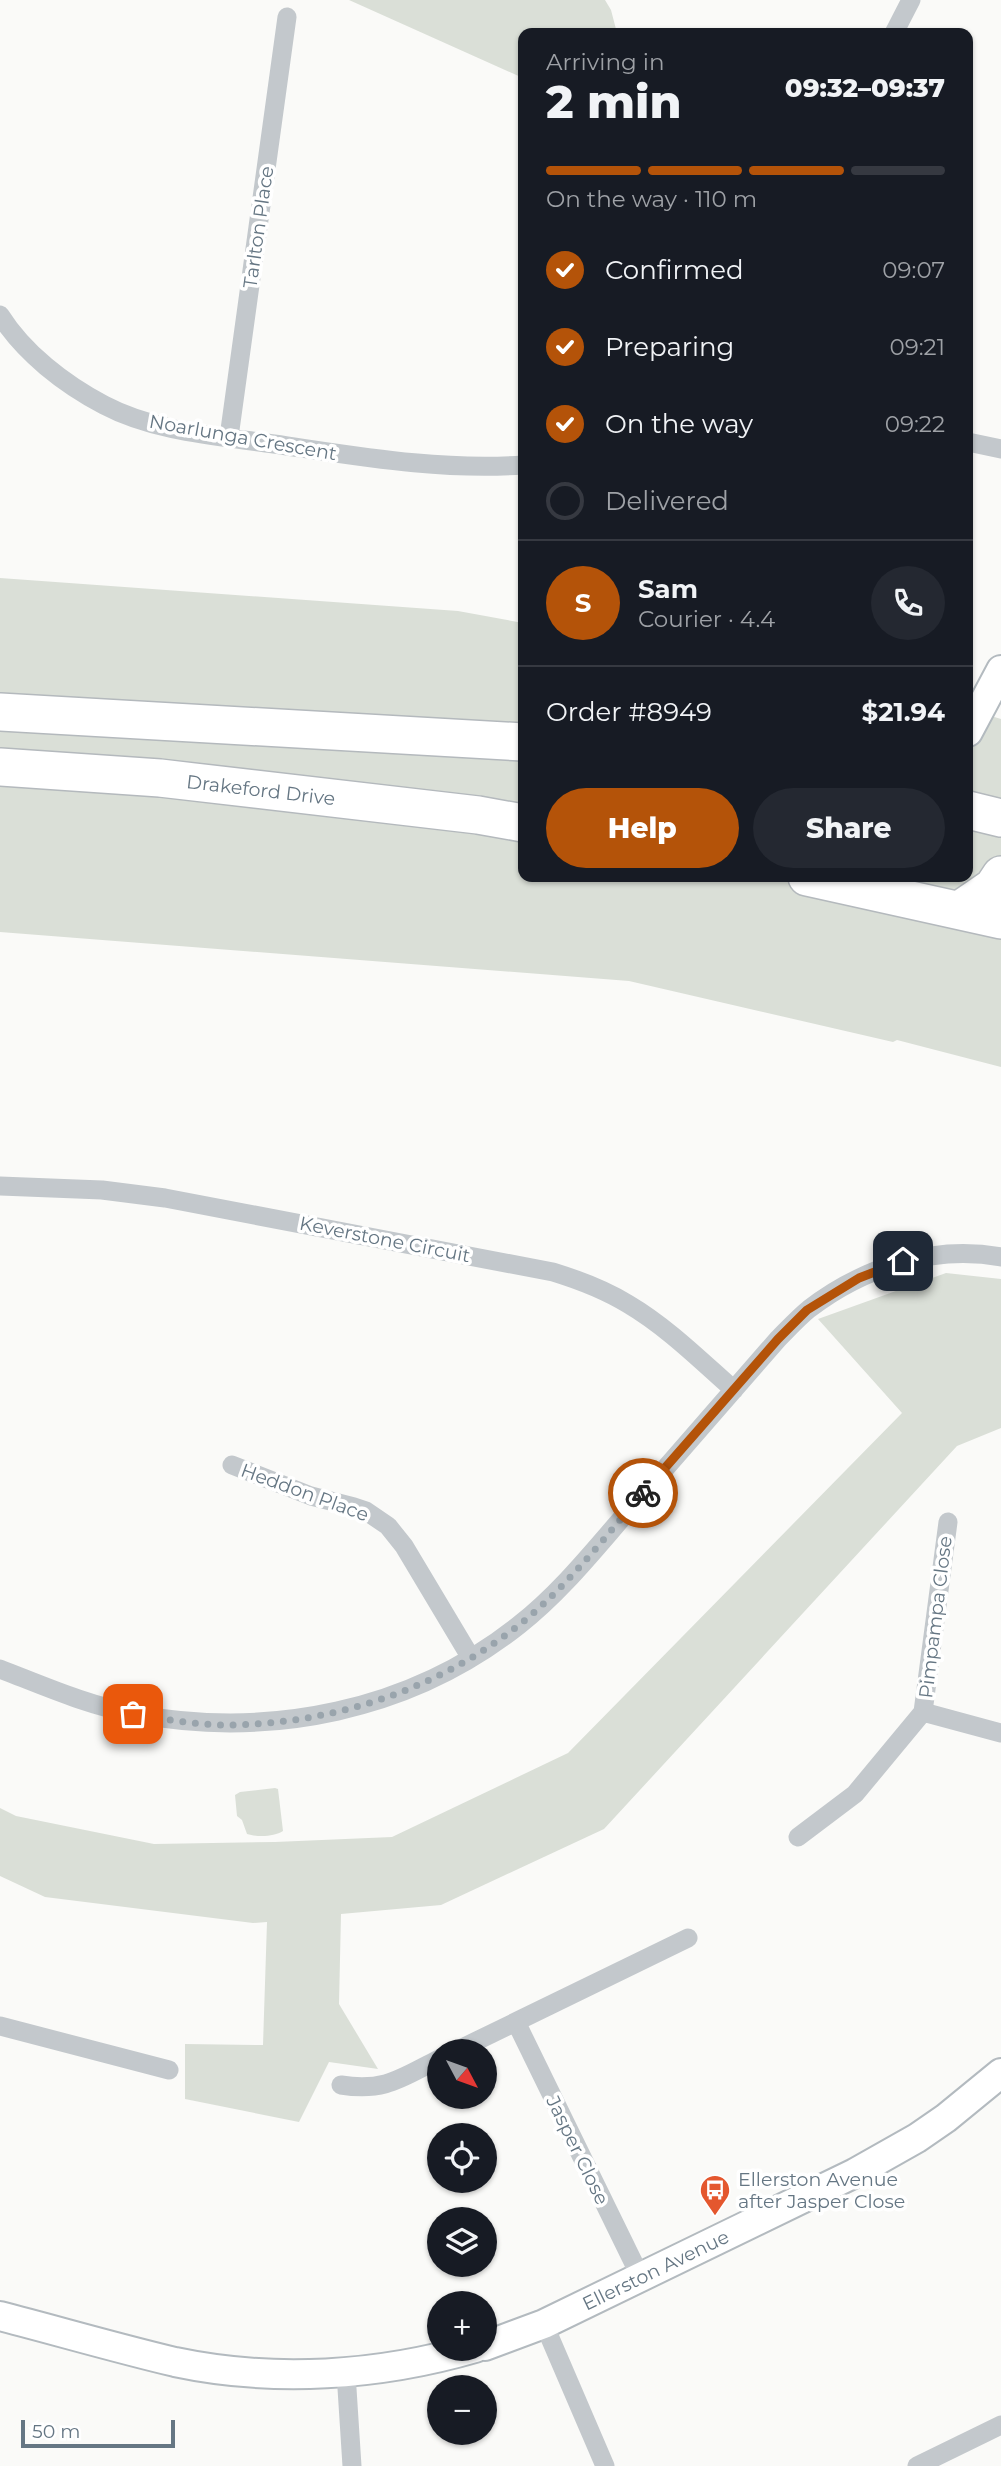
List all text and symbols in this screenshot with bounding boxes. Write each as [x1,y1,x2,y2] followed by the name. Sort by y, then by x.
[546,48,665,76] text: Arriving in
[785,72,945,104] text: 09:32–09:37
[546,73,681,130] text: 2 min
[239,165,278,290] street label: Tarlton Place
[546,185,757,213] text: On the way · 110 m
[546,251,584,289] icon: check
[605,254,744,286] text: Confirmed
[882,256,945,284] text: 09:07
[546,328,584,366] icon: check
[605,331,734,363] text: Preparing
[890,333,945,361] text: 09:21
[546,405,584,443] icon: check
[605,408,753,440] text: On the way
[147,410,339,465] street label: Noarlunga Crescent
[885,410,945,438] text: 09:22
[605,485,729,517] text: Delivered
[871,566,945,640] button: phone
[638,573,698,605] text: Sam
[575,587,591,619] text: S
[638,605,775,633] text: Courier · 4.4
[546,696,712,728] text: Order #8949
[862,696,945,728] text: $21.94
[185,770,336,810] street label: Drakeford Drive
[546,788,739,868] button: Help
[753,788,945,868] button: Share
[298,1212,472,1267] street label: Keverstone Circuit
[873,1231,933,1291] pin
[884,1242,922,1280] icon: home
[608,1458,678,1528] courier
[238,1459,372,1526] street label: Heddon Place
[624,1474,662,1512] icon: bike
[914,1535,957,1700] street label: Pimpampa Close
[103,1684,163,1744] pin
[114,1695,152,1733] icon: bag
[427,2039,497,2109] north arrow
[427,2039,497,2445] map controls
[541,2091,614,2208] street label: Jasper Close
[427,2123,497,2193] button: locate
[738,2168,905,2213] place label: Ellerston Avenue after Jasper Close
[698,2173,732,2217] bus stop icon: Ellerston Avenue after Jasper Close
[427,2207,497,2277] button: layers
[579,2225,733,2316] street label: Ellerston Avenue
[427,2291,497,2361] button: +
[427,2375,497,2445] button: −
[21,2417,175,2449] scale bar
[32,2420,80,2443] text: 50 m

